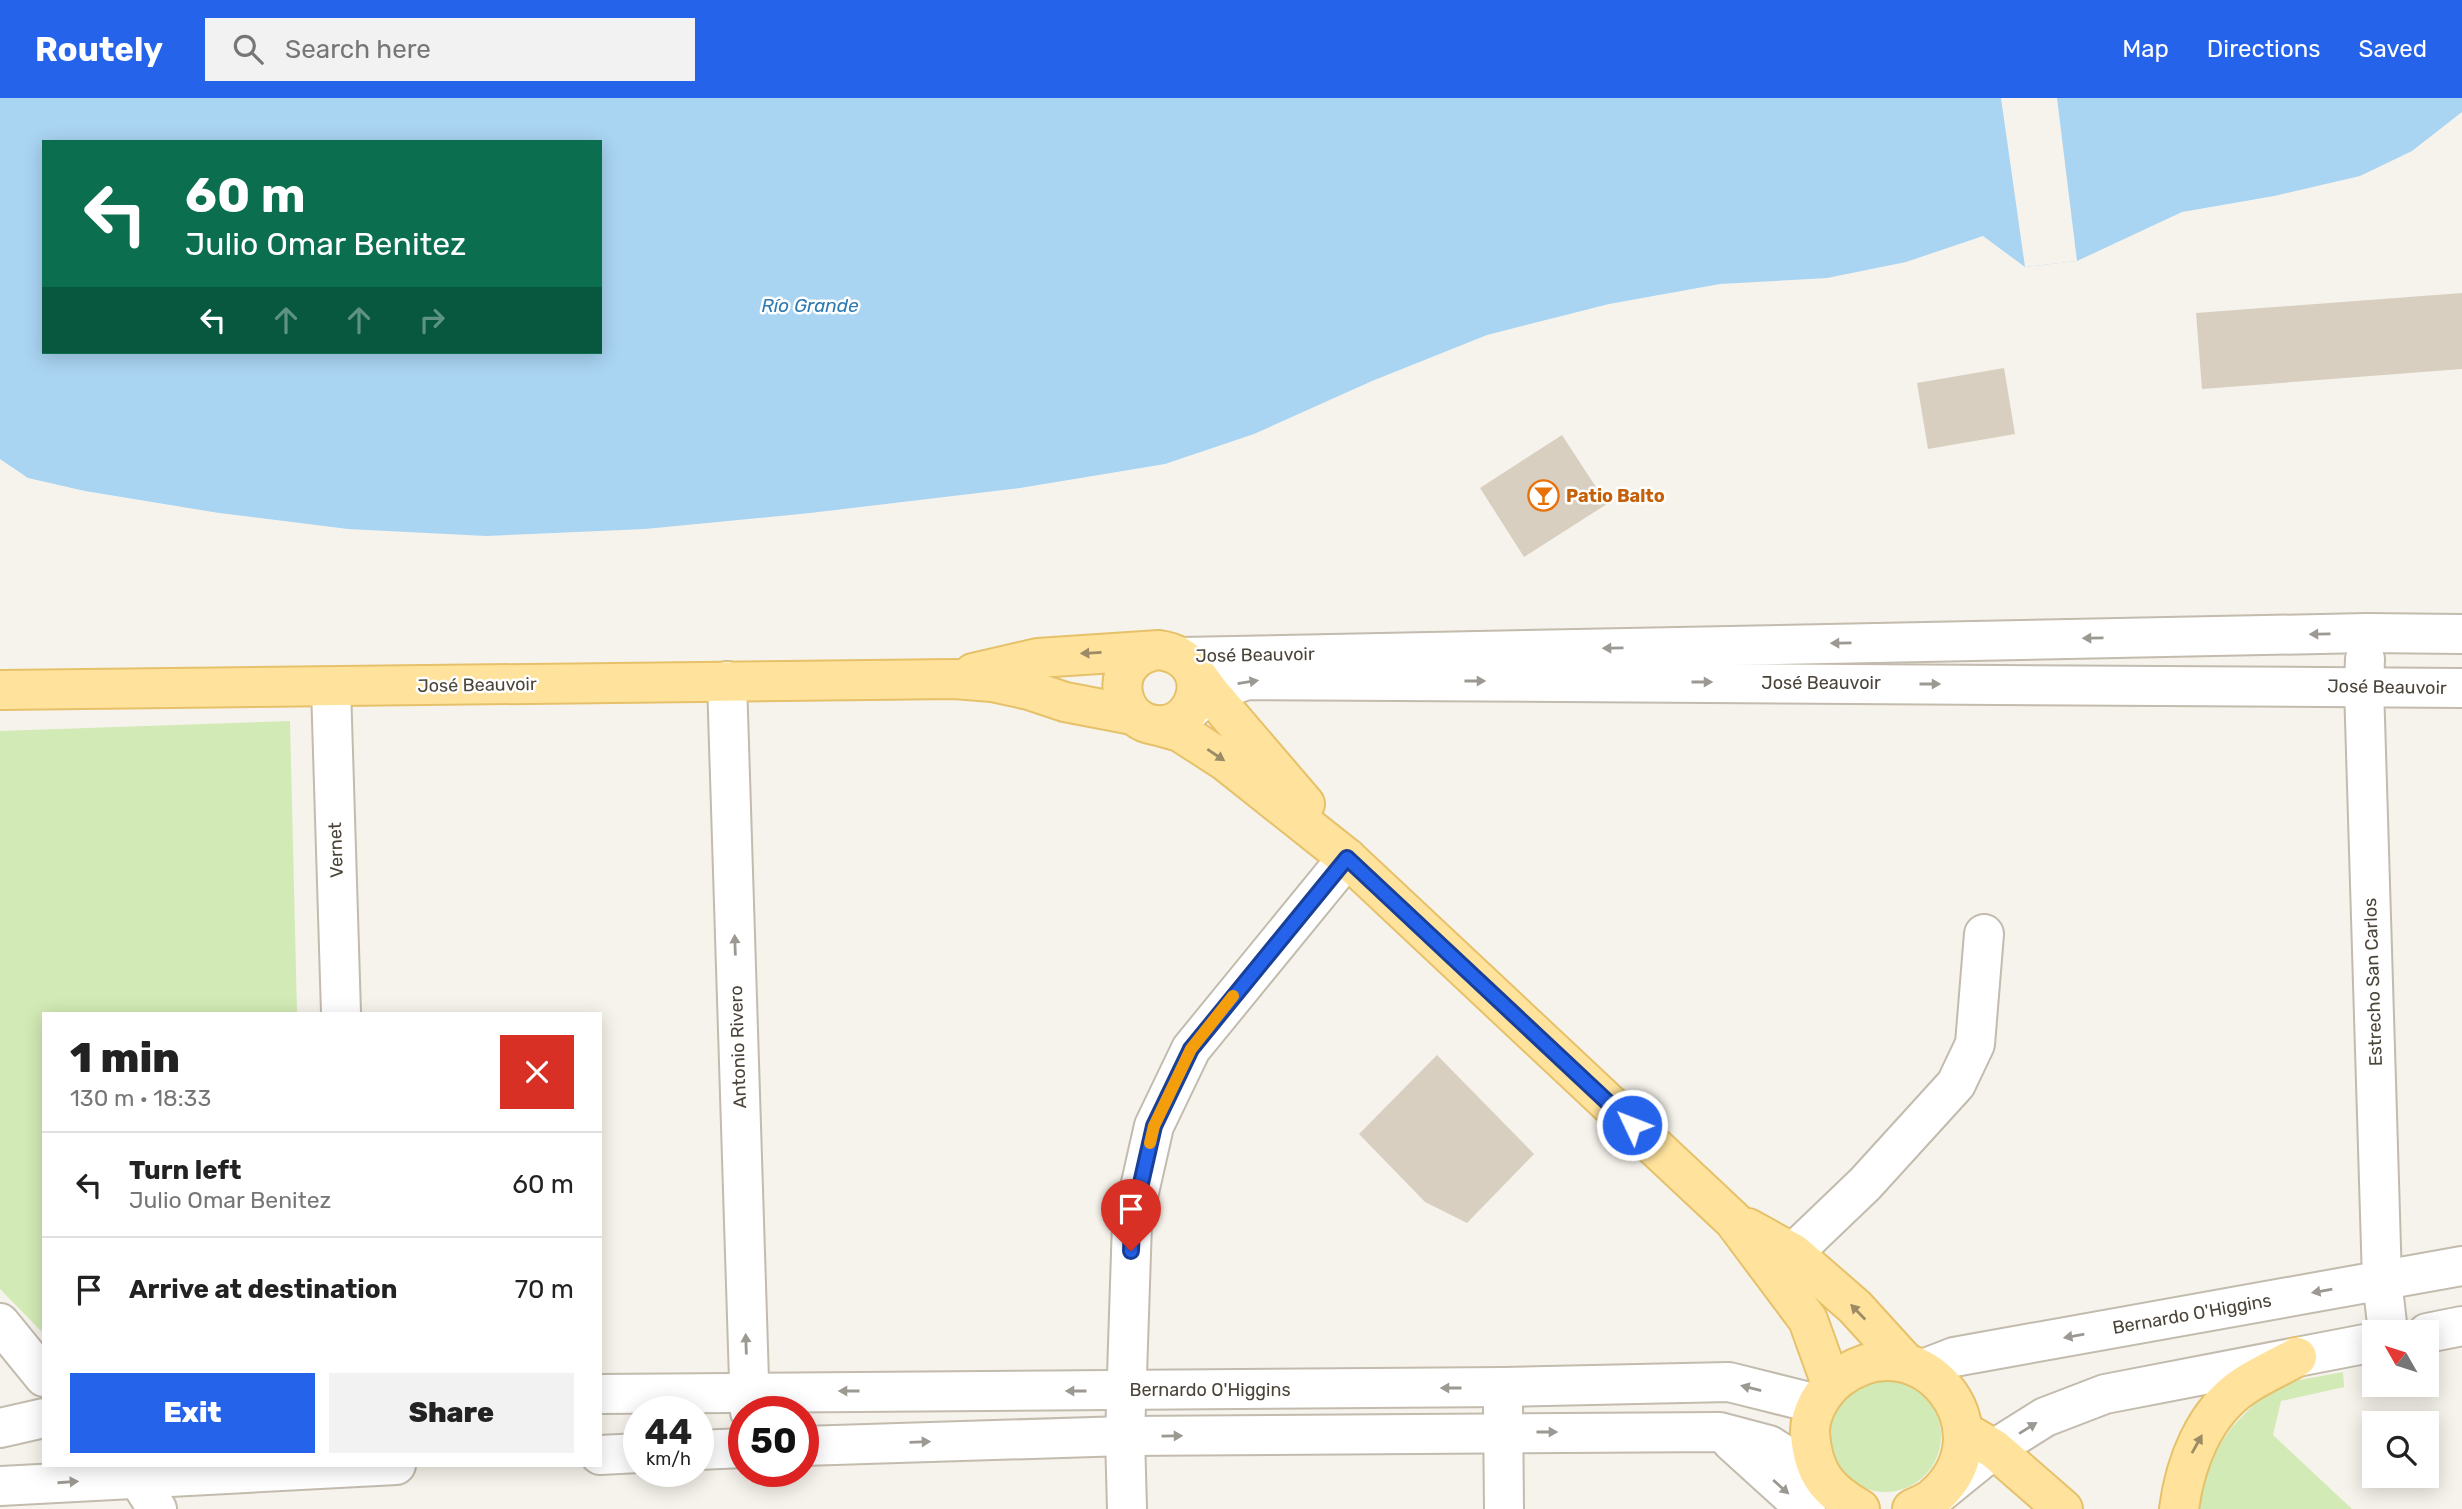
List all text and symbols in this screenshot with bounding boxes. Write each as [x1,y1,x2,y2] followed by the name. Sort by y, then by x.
[205,18,695,81] search box
[35,30,163,69] text: Routely
[229,30,267,68] icon: search
[285,34,431,65] text: Search here
[2122,35,2169,63] text: Map
[2207,35,2320,63] text: Directions
[2358,35,2427,63] text: Saved
[185,166,306,224] text: 60 m
[70,168,161,259] icon: left
[185,225,466,263] text: Julio Omar Benitez
[761,294,859,317] water label: Río Grande
[194,301,232,339] icon: left
[267,301,305,339] icon: ahead
[340,301,378,339] icon: ahead
[413,301,451,339] icon: right
[1526,479,1560,513] bar icon: Patio Balto
[1566,485,1665,507] place label: Patio Balto
[2309,628,2331,639] one-way arrow
[2082,633,2104,644] one-way arrow
[1830,638,1852,649] one-way arrow
[1602,642,1624,654] one-way arrow
[1195,643,1315,667] street label: José Beauvoir
[1080,648,1102,659] one-way arrow
[1761,672,1881,694] street label: José Beauvoir
[417,673,537,697] street label: José Beauvoir
[1464,675,1486,687] one-way arrow
[2327,675,2447,699] street label: José Beauvoir
[1237,676,1259,687] one-way arrow
[1691,677,1713,688] one-way arrow
[1919,678,1941,690] one-way arrow
[1206,748,1225,761] one-way arrow
[324,822,348,878] street label: Vernet
[2359,897,2387,1067] street label: Estrecho San Carlos
[729,934,740,956] one-way arrow
[725,985,751,1109] street label: Antonio Rivero
[70,1033,180,1083] text: 1 min
[500,1035,574,1109] button: close
[70,1084,211,1112] text: 130 m · 18:33
[1595,1088,1669,1162] position arrow
[129,1155,241,1186] text: Turn left
[70,1166,108,1204] icon: left
[512,1169,574,1200] text: 60 m
[1101,1179,1161,1251] pin
[129,1186,331,1214] text: Julio Omar Benitez
[1112,1190,1150,1228] icon: arrive
[70,1271,108,1309] icon: arrive
[129,1274,397,1305] text: Arrive at destination
[515,1274,574,1305] text: 70 m
[2311,1285,2333,1296] one-way arrow
[2111,1289,2273,1339] street label: Bernardo O'Higgins
[1850,1303,1867,1320] one-way arrow
[2362,1320,2440,1396] north arrow
[2362,1320,2439,1488] map controls
[2063,1330,2085,1341] one-way arrow
[741,1333,752,1355] one-way arrow
[70,1373,315,1453] button: Exit
[329,1373,574,1453] button: Share
[1129,1379,1291,1401] street label: Bernardo O'Higgins
[1439,1382,1461,1394] one-way arrow
[1740,1382,1762,1393] one-way arrow
[837,1385,859,1397] one-way arrow
[1065,1385,1087,1397] one-way arrow
[728,1396,819,1487] speed limit sign: 50
[645,1411,692,1453] text: 44
[2362,1411,2439,1488] button: search
[2019,1421,2038,1434] one-way arrow
[1536,1426,1558,1438] one-way arrow
[1162,1430,1184,1442] one-way arrow
[2191,1434,2203,1454] one-way arrow
[910,1437,932,1448] one-way arrow
[646,1448,691,1470] text: km/h
[57,1476,79,1487] one-way arrow
[1772,1479,1790,1495] one-way arrow

